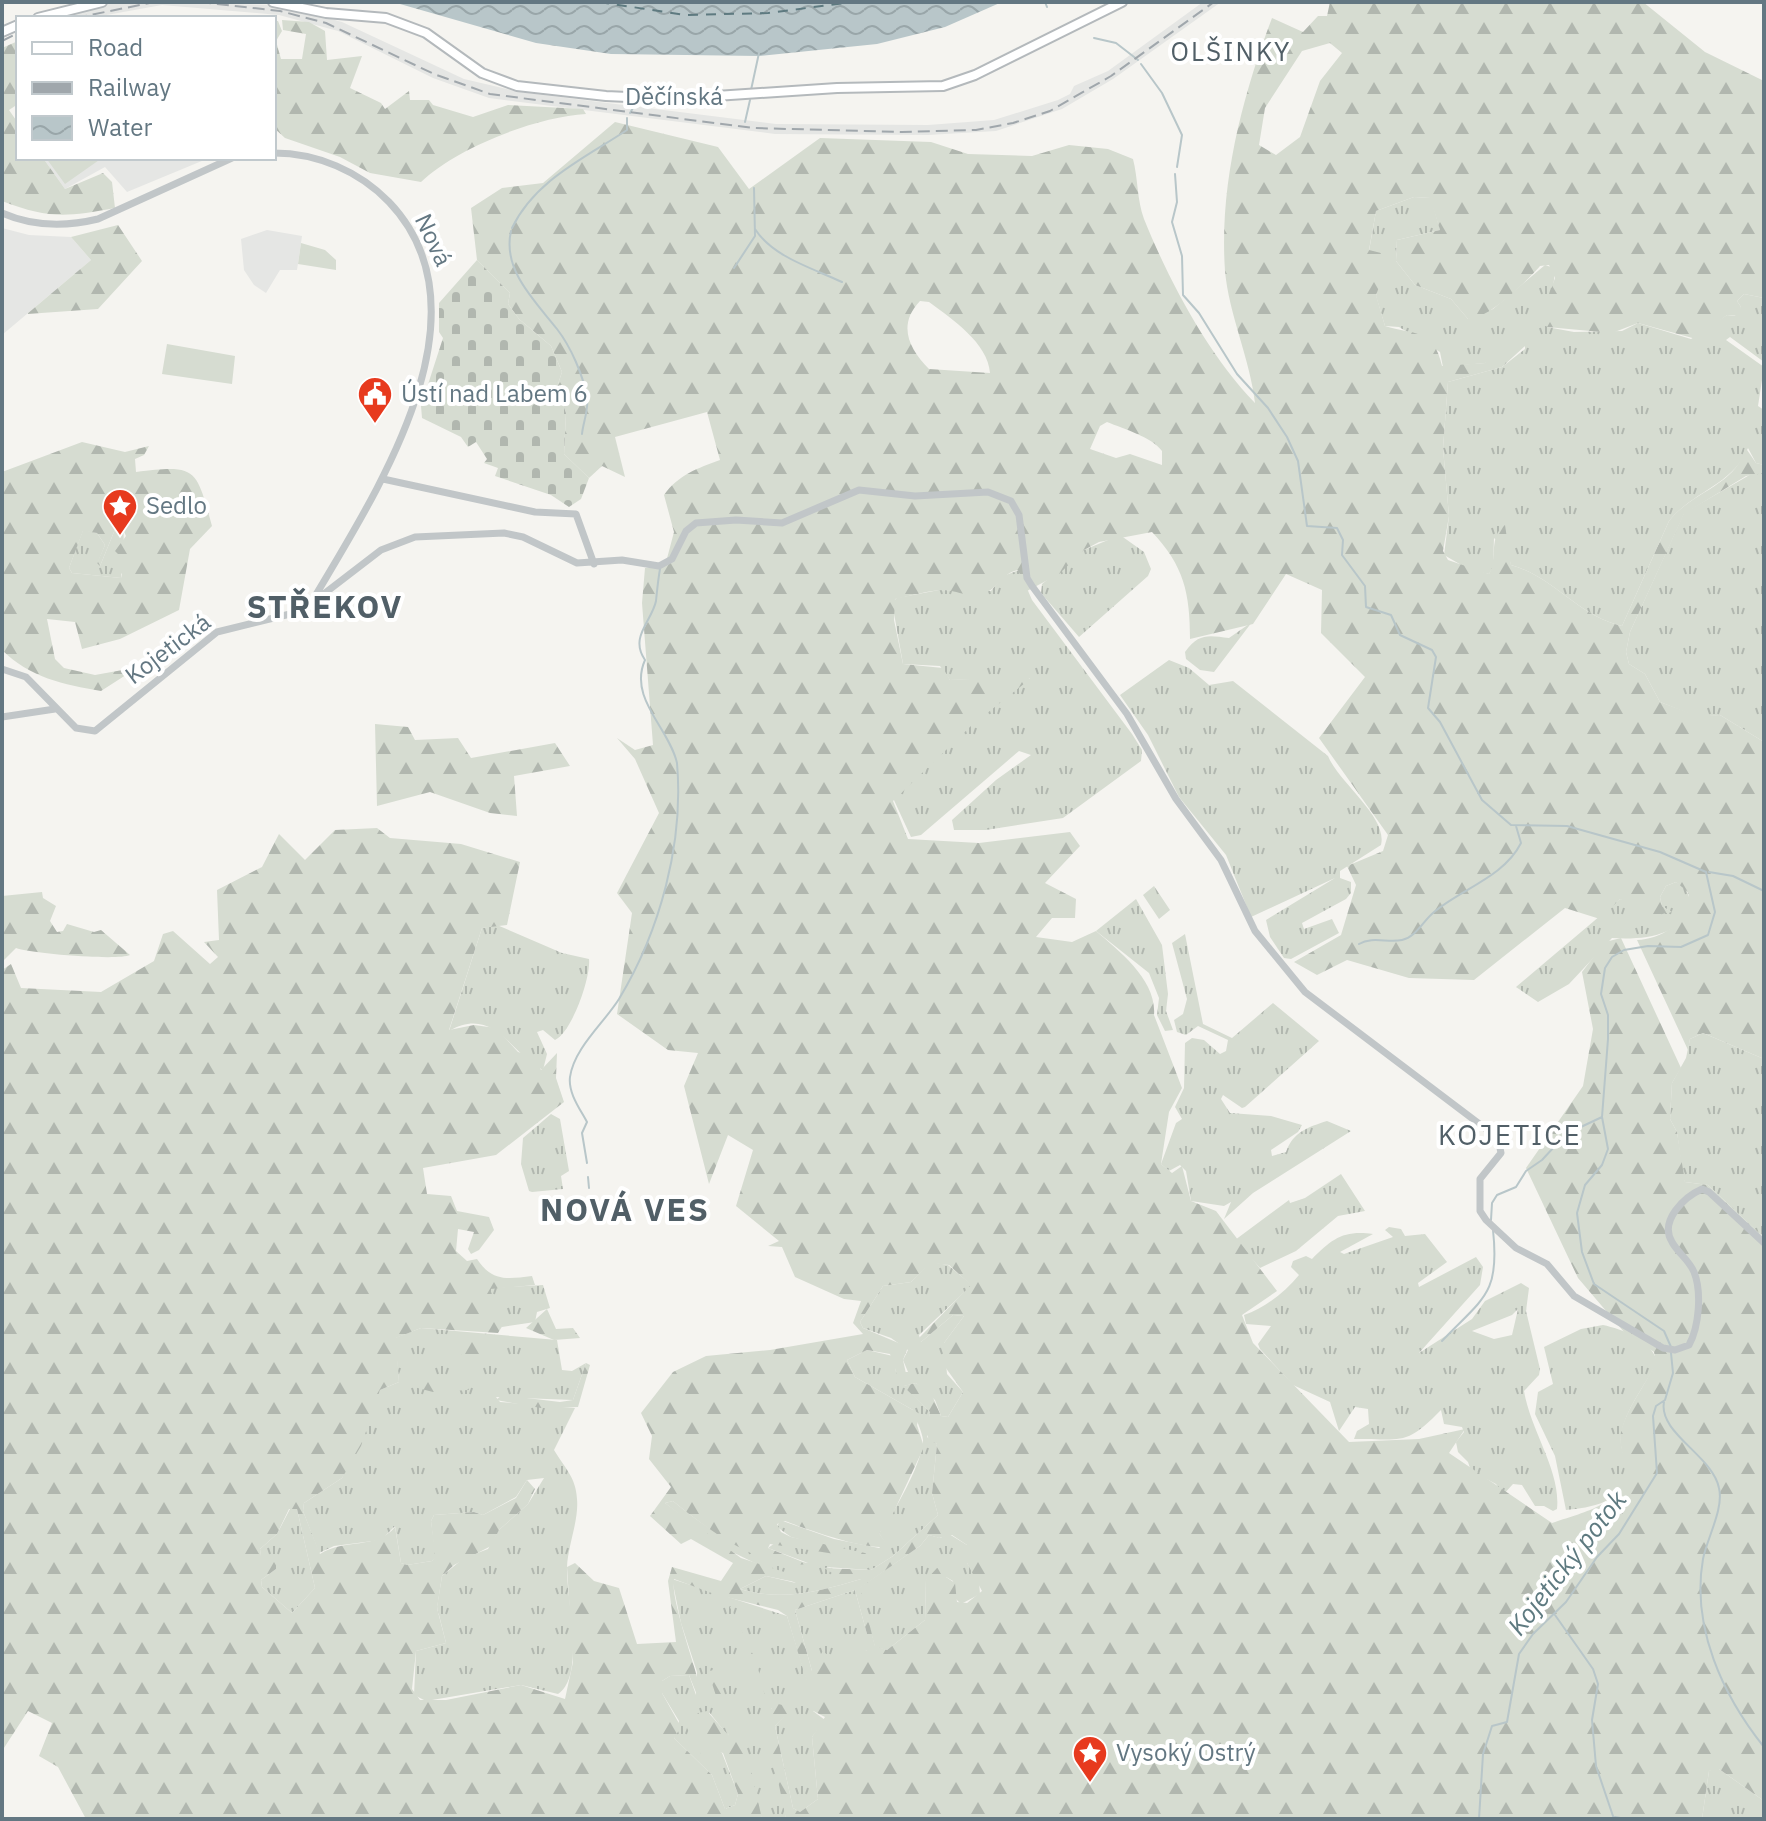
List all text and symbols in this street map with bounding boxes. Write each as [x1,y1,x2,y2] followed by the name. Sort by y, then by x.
[16,16,276,160] legend
[88,31,143,63] text: Road
[1171,34,1291,68] district label: OLŠINKY
[88,71,171,103] text: Railway
[625,80,723,112] street label: Děčínská
[88,111,152,143] text: Water
[408,208,460,271] street label: Nová
[356,375,394,425] public building icon: Ústí nad Labem 6
[401,377,588,409] place label: Ústí nad Labem 6
[101,487,139,537] place icon: Sedlo
[146,489,207,521] place label: Sedlo
[247,585,403,627] district label: STŘEKOV
[118,606,217,691] street label: Kojetická
[1438,1116,1582,1153] district label: KOJETICE
[540,1188,710,1230] district label: NOVÁ VES
[1499,1483,1634,1641] water label: Kojetický potok
[1071,1734,1109,1784] place icon: Vysoký Ostrý
[1116,1736,1256,1768] place label: Vysoký Ostrý

